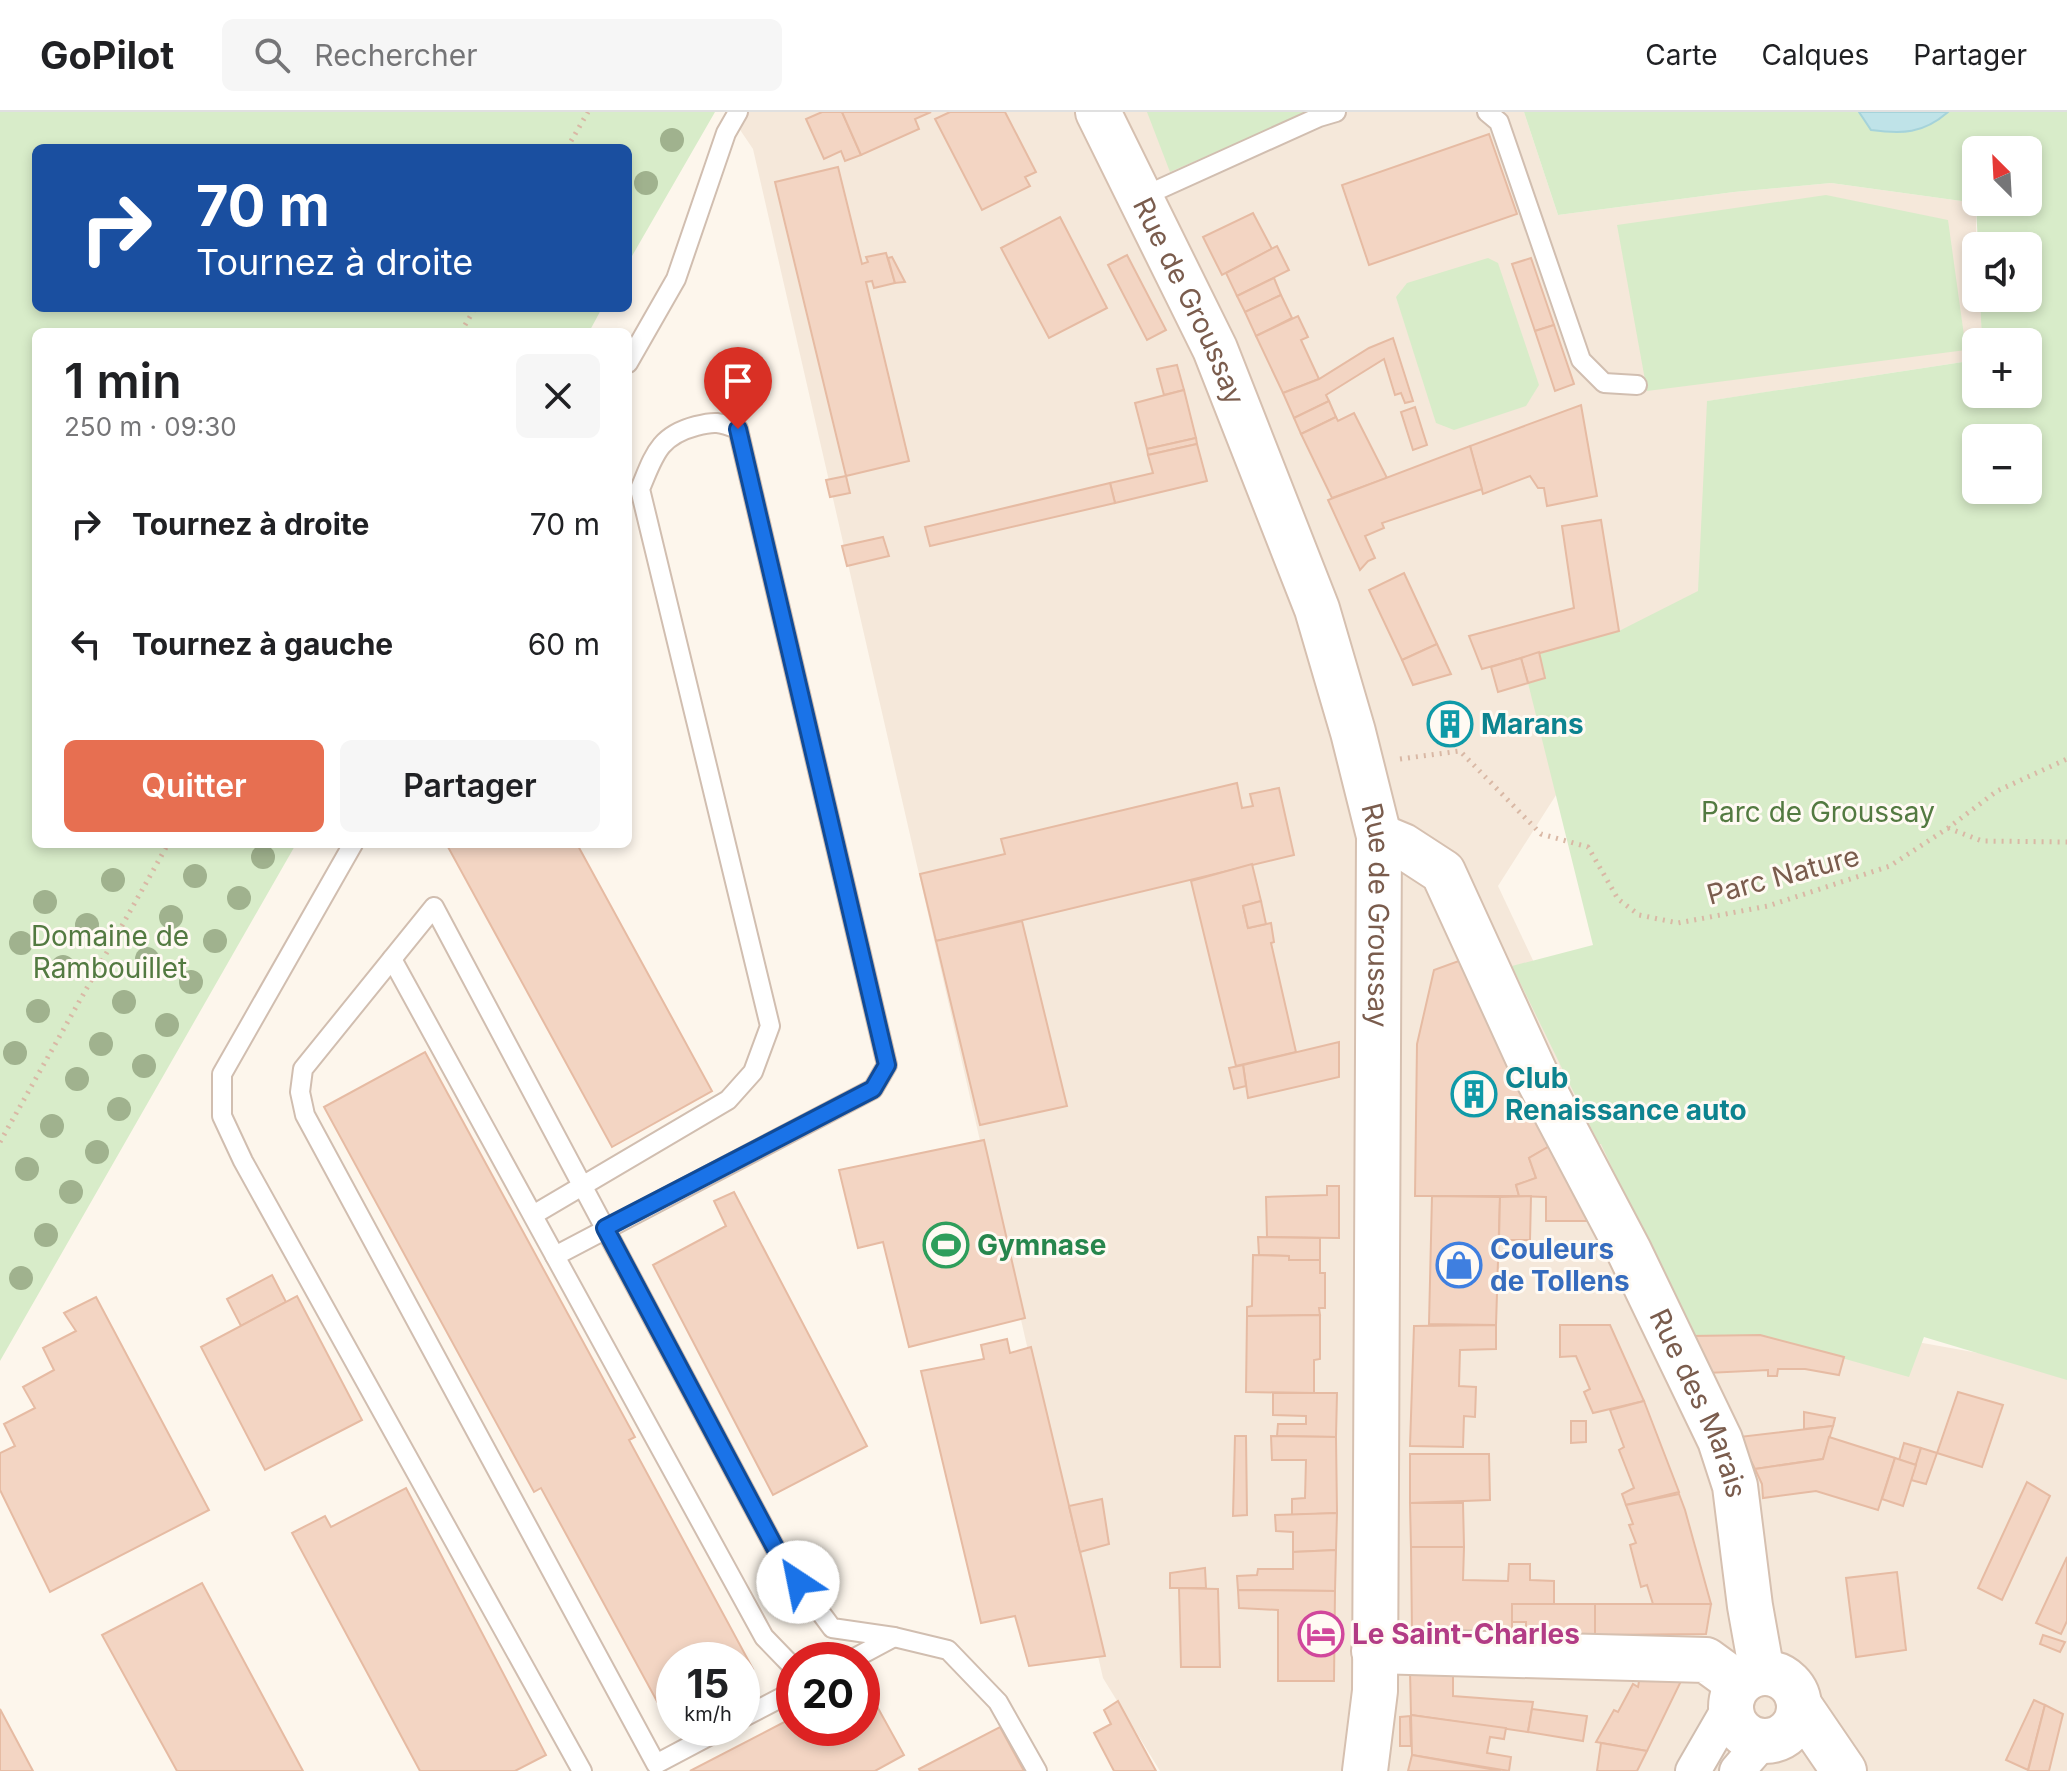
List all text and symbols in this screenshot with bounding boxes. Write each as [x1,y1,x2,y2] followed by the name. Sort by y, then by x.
[222,19,782,91] search box
[40,32,174,78] text: GoPilot
[250,33,294,77] icon: search
[314,37,477,73] text: Rechercher
[1645,38,1718,72] text: Carte
[1762,38,1869,72] text: Calques
[1913,38,2027,72] text: Partager
[1962,136,2042,216] north arrow
[1962,136,2042,504] map controls
[196,172,330,240] text: 70 m
[64,176,168,280] icon: right
[1126,192,1252,409] street label: Rue de Groussay
[1962,232,2042,312] button: sound
[196,240,473,284] text: Tournez à droite
[1962,328,2042,408] button: +
[704,347,772,429] pin
[64,351,182,410] text: 1 min
[516,354,600,438] button: close
[716,359,760,403] icon: arrive
[64,411,237,442] text: 250 m · 09:30
[1962,424,2042,504] button: −
[64,502,108,546] icon: right
[132,506,369,542] text: Tournez à droite
[530,506,600,542] text: 70 m
[64,622,108,666] icon: left
[132,626,393,662] text: Tournez à gauche
[528,626,600,662] text: 60 m
[1426,700,1474,748] building icon: Marans
[1481,707,1584,741] place label: Marans
[64,740,324,832] button: Quitter
[340,740,600,832] button: Partager
[1701,795,1935,829] park label: Parc de Groussay
[1354,799,1396,1028] street label: Rue de Groussay
[1703,838,1863,912] street label: Parc Nature
[31,919,189,985] park label: Domaine de Rambouillet
[1505,1061,1747,1127] place label: Club Renaissance auto
[1450,1070,1498,1118] building icon: Club Renaissance auto
[922,1221,970,1269] sports icon: Gymnase
[977,1228,1106,1262] place label: Gymnase
[1490,1232,1630,1298] place label: Couleurs de Tollens
[1435,1241,1483,1289] shop icon: Couleurs de Tollens
[1642,1303,1753,1500] street label: Rue des Marais
[756,1540,840,1624] position arrow
[1297,1610,1345,1658] hotel icon: Le Saint-Charles
[1352,1617,1580,1651] place label: Le Saint-Charles
[776,1642,880,1746] speed limit sign: 20
[687,1659,729,1708] text: 15
[684,1702,732,1726] text: km/h

